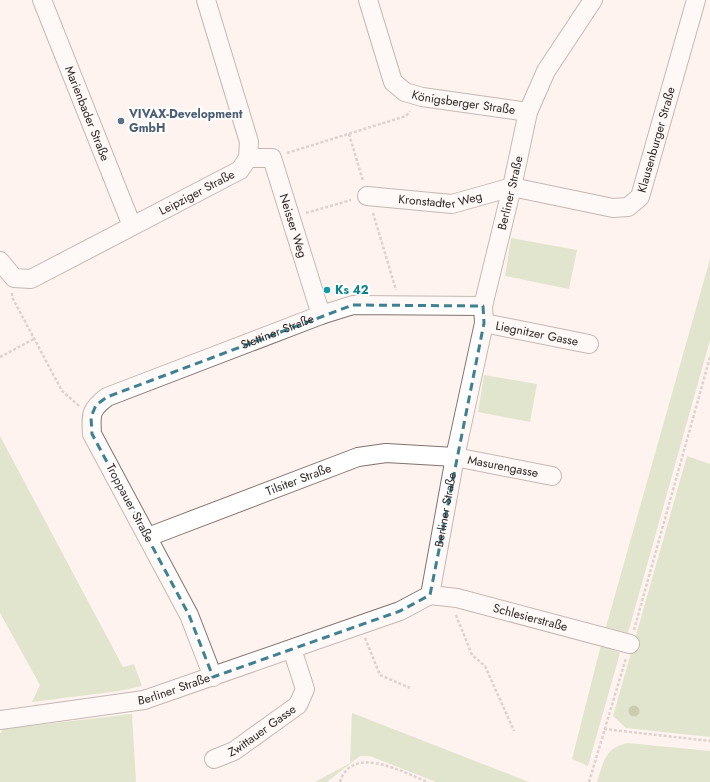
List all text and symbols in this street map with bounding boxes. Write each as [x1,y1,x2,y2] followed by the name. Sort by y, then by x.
[60,63,114,164] street label: Marienbader Straße
[410,85,516,119] street label: Königsberger Straße
[633,85,680,195] street label: Klausenburger Straße
[128,105,243,137] place label: VIVAX-Development GmbH
[116,116,126,126] marker: VIVAX-Development GmbH
[493,154,527,232] street label: Berliner Straße
[156,165,238,220] street label: Leipziger Straße
[398,187,484,213] street label: Kronstadter Weg
[275,192,312,260] street label: Neisser Weg
[335,281,369,299] place label: Ks 42
[322,285,332,295] marker: Ks 42
[238,310,316,354] street label: Stettiner Straße
[494,317,580,351] street label: Liegnitzer Gasse
[466,451,540,482] street label: Masurengasse
[263,459,334,500] street label: Tilsiter Straße
[102,460,158,546] street label: Troppauer Straße
[430,471,461,549] street label: Berliner Straße
[491,599,570,636] street label: Schlesierstraße
[137,669,212,710] street label: Berliner Straße
[226,700,300,761] street label: Zwittauer Gasse

